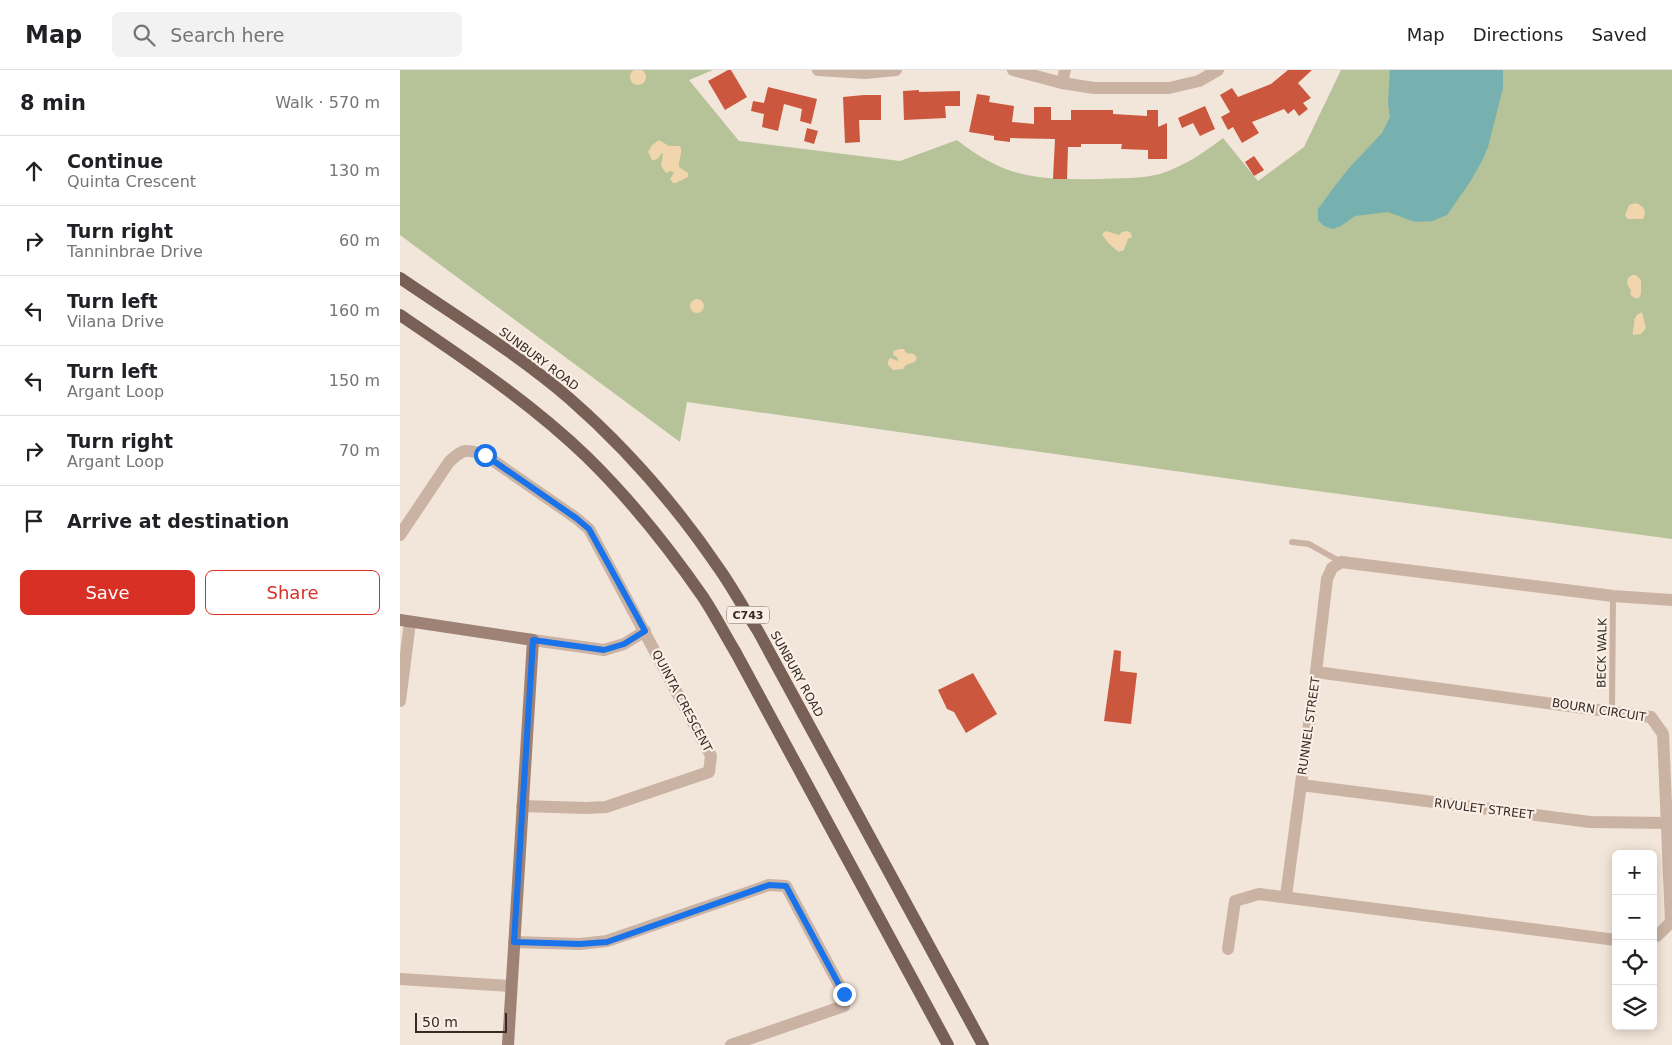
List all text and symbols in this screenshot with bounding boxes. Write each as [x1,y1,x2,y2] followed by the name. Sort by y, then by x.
[112,12,462,57] search box
[25,21,82,49] text: Map
[130,21,158,49] icon: search
[170,24,284,46] text: Search here
[1407,24,1445,45] text: Map
[1473,24,1563,45] text: Directions
[1591,24,1647,45] text: Saved
[20,91,86,115] text: 8 min
[275,93,380,112] text: Walk · 570 m
[67,150,163,172] text: Continue
[20,157,48,185] icon: ahead
[329,161,380,180] text: 130 m
[67,172,196,191] text: Quinta Crescent
[67,220,173,242] text: Turn right
[20,227,48,255] icon: right
[339,231,380,250] text: 60 m
[67,242,203,261] text: Tanninbrae Drive
[67,290,158,312] text: Turn left
[20,297,48,325] icon: left
[329,301,380,320] text: 160 m
[67,312,164,331] text: Vilana Drive
[496,324,582,394] street label: SUNBURY ROAD
[67,360,158,382] text: Turn left
[20,367,48,395] icon: left
[329,371,380,390] text: 150 m
[67,382,164,401] text: Argant Loop
[67,430,173,452] text: Turn right
[20,437,48,465] icon: right
[339,441,380,460] text: 70 m
[474,444,497,467] route start
[67,452,164,471] text: Argant Loop
[20,507,48,535] icon: arrive
[67,510,289,532] text: Arrive at destination
[20,570,195,615] button: Save
[205,570,380,615] button: Share
[727,606,769,624] road number: C743
[1594,617,1610,688] street label: BECK WALK
[768,629,826,719] street label: SUNBURY ROAD
[649,648,715,755] street label: QUINTA CRESCENT
[1295,675,1323,776] street label: RUNNEL STREET
[1551,696,1648,724] street label: BOURN CIRCUIT
[1433,796,1535,822] street label: RIVULET STREET
[1612,850,1657,1030] map controls
[1612,850,1657,895] button: +
[1612,895,1657,940] button: −
[1612,940,1657,985] button: locate
[833,983,856,1006] route end
[1612,985,1657,1030] button: layers
[415,1010,508,1033] scale bar
[422,1014,458,1030] text: 50 m

